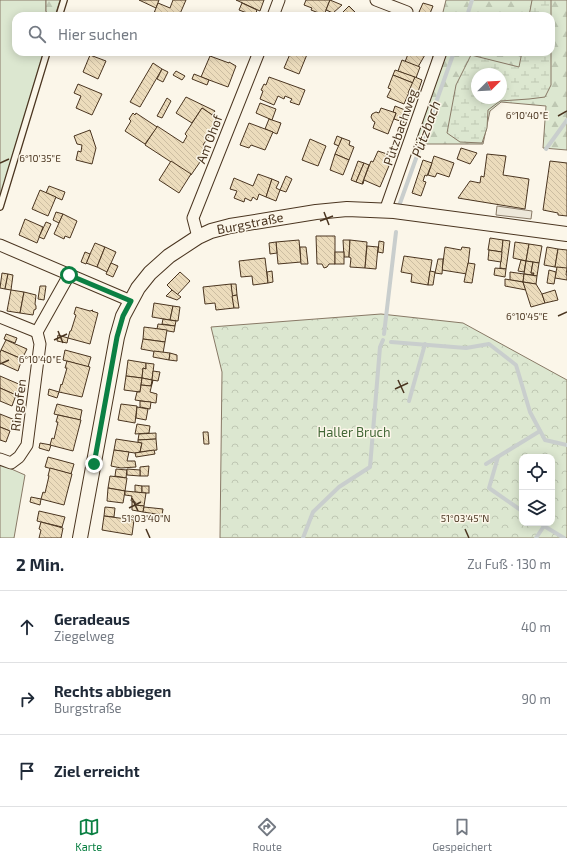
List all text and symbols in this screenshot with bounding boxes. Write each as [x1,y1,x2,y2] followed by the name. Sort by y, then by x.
[12,12,555,56] search box
[26,23,48,45] icon: search
[58,25,138,43] text: Hier suchen
[471,68,507,104] north arrow
[379,87,421,167] street label: Pützbachweg
[407,98,444,160] water label: Pützbach
[506,109,549,121] text: 6°10'40"E
[192,111,226,166] street label: Am Ohof
[19,152,61,164] text: 6°10'35"E
[215,209,285,237] street label: Burgstraße
[60,266,78,284] route start
[506,310,548,322] text: 6°10'45"E
[19,353,62,365] text: 6°10'40"E
[7,378,29,432] street label: Ringofen
[318,424,390,440] park label: Haller Bruch
[519,454,555,526] map controls
[519,454,555,490] button: locate
[85,455,103,473] route end
[519,490,555,526] button: layers
[121,512,171,524] text: 51°03'40"N
[441,512,489,524] text: 51°03'45"N
[16,554,64,574] text: 2 Min.
[467,556,551,572] text: Zu Fuß · 130 m
[54,610,130,628] text: Geradeaus
[16,616,38,638] icon: ahead
[521,619,551,635] text: 40 m
[54,628,114,644] text: Ziegelweg
[54,682,171,700] text: Rechts abbiegen
[16,688,38,710] icon: right
[521,691,551,707] text: 90 m
[54,700,122,716] text: Burgstraße
[16,760,38,782] icon: arrive
[54,762,140,780] text: Ziel erreicht
[75,816,102,853] tab: Karte
[252,816,282,853] tab: Route
[432,816,492,853] tab: Gespeichert

